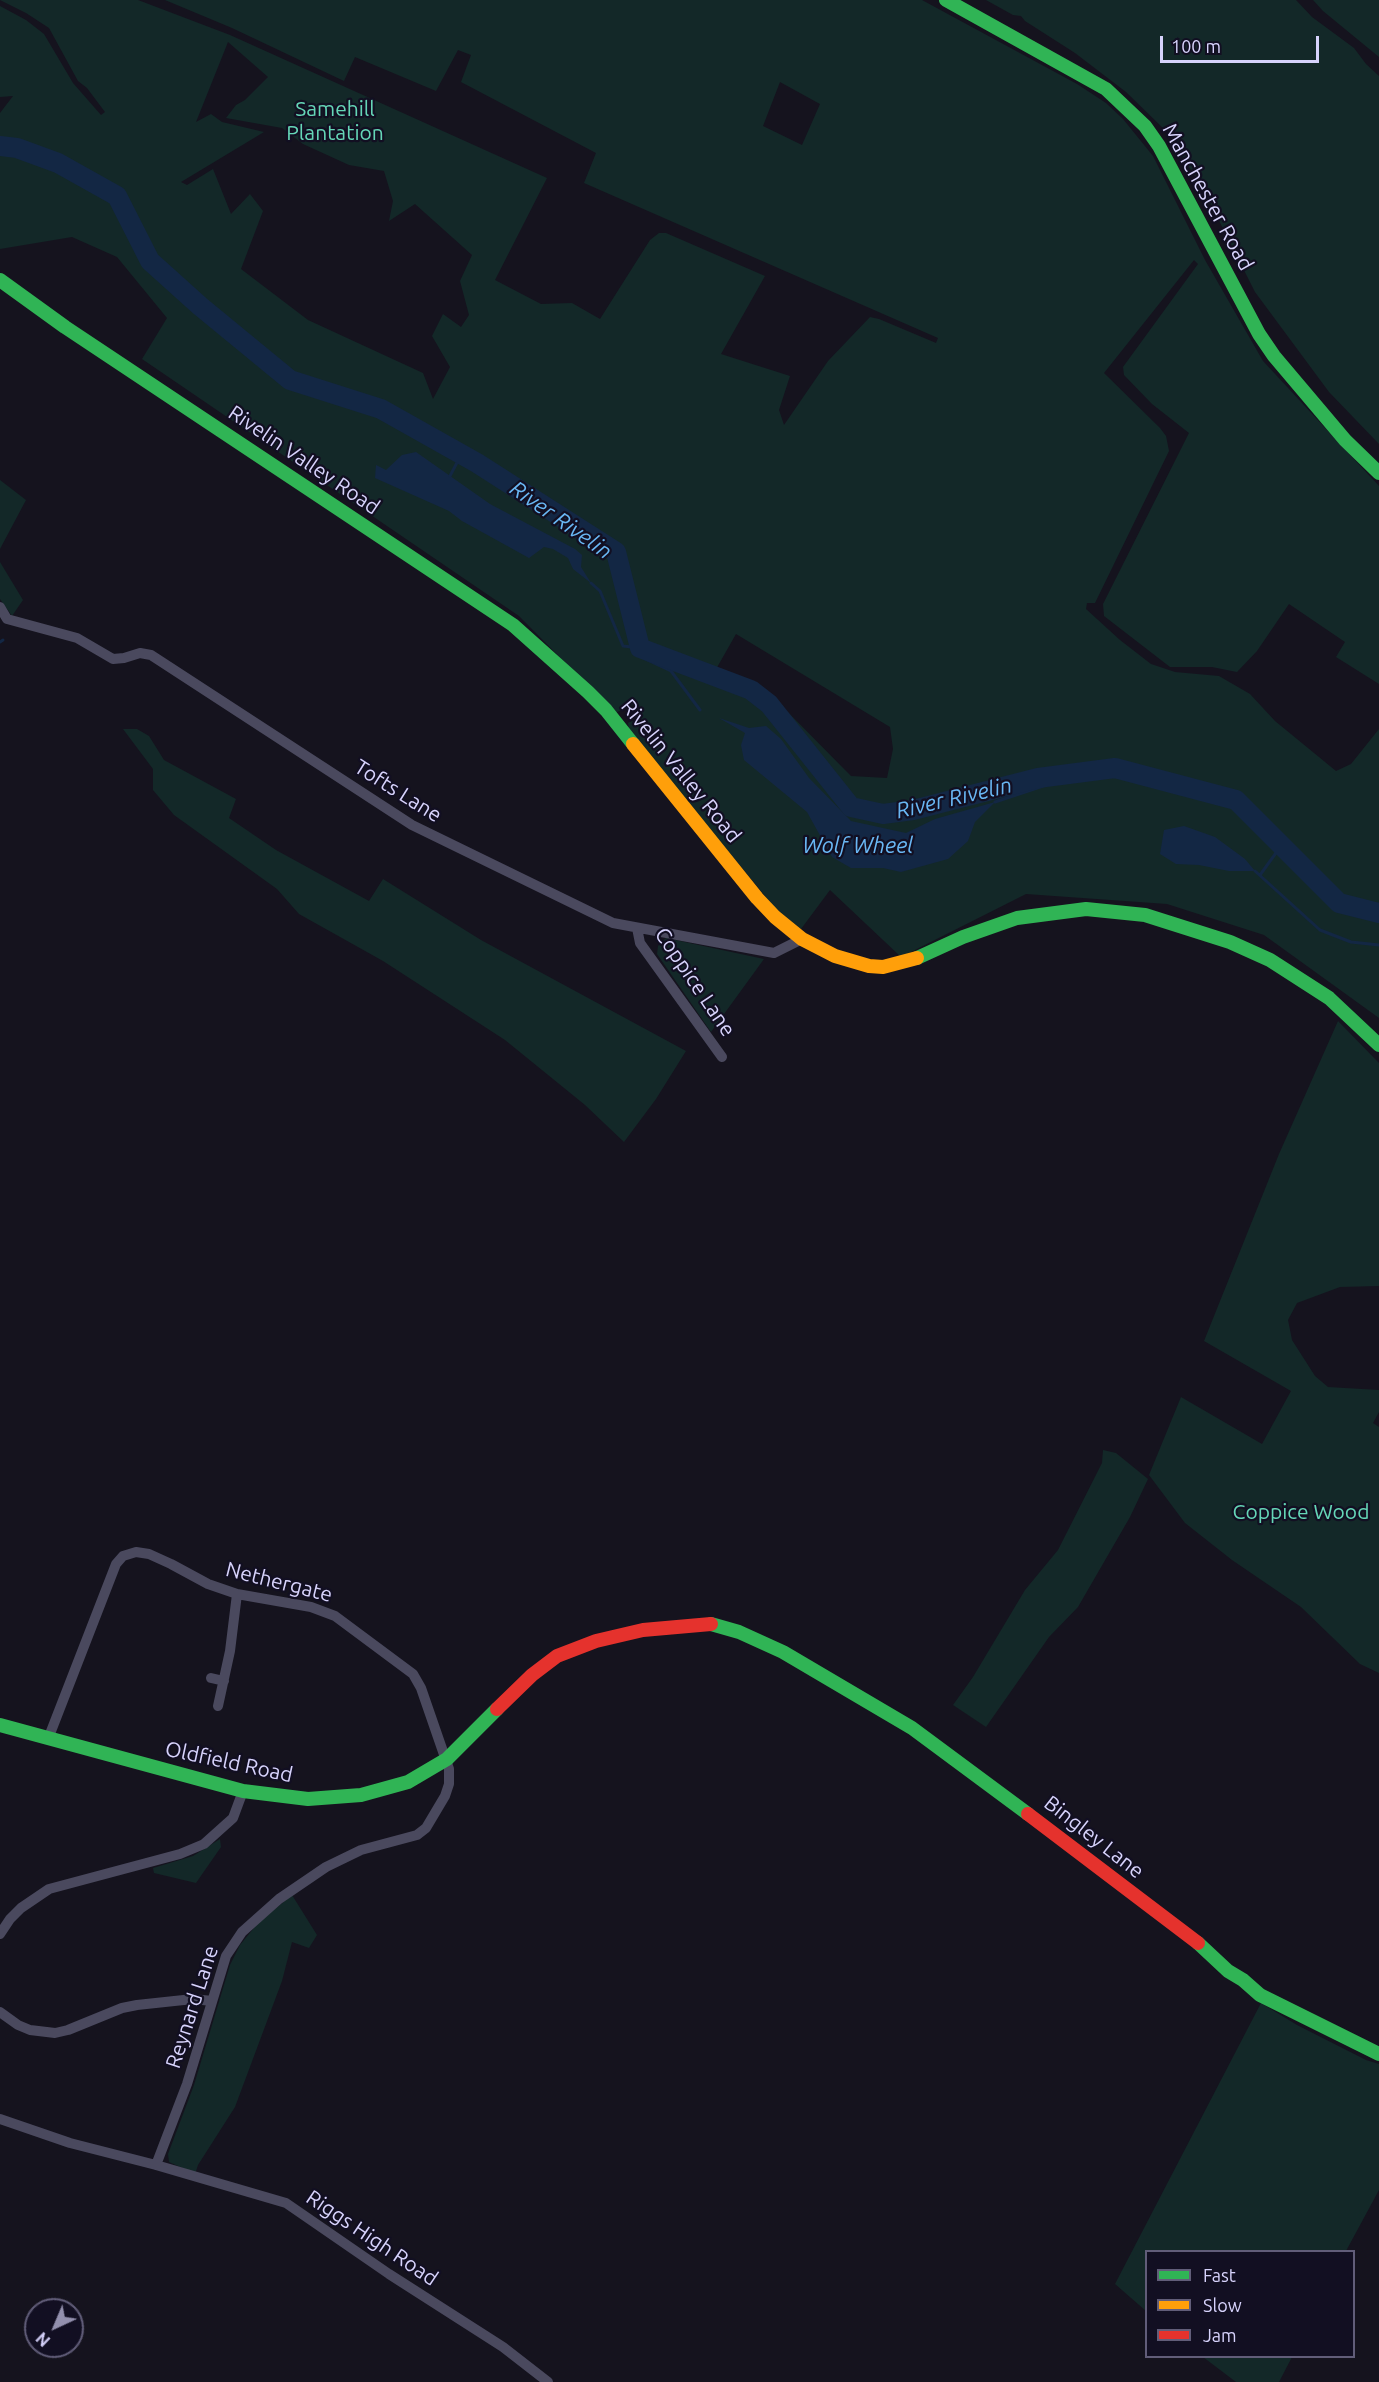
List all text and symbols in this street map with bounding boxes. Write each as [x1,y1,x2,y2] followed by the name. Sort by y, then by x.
[1163,24,1322,62] scale bar
[1171,36,1221,56] text: 100 m
[286,96,384,146] park label: Samehill Plantation
[1157,119,1259,275] street label: Manchester Road
[224,400,384,520] street label: Rivelin Valley Road
[505,475,617,565] water label: River Rivelin
[615,694,747,848] street label: Rivelin Valley Road
[350,754,446,828] street label: Tofts Lane
[893,772,1015,824] water label: River Rivelin
[803,833,913,859] water label: Wolf Wheel
[649,923,741,1041] street label: Coppice Lane
[1233,1499,1369,1525] park label: Coppice Wood
[223,1557,335,1607] street label: Nethergate
[163,1736,295,1788] street label: Oldfield Road
[1039,1790,1149,1884] street label: Bingley Lane
[160,1942,224,2072] street label: Reynard Lane
[301,2185,443,2291] street label: Riggs High Road
[1145,2250,1355,2358] legend
[1203,2265,1236,2285] text: Fast
[1203,2295,1242,2315] text: Slow
[24,2298,84,2358] north arrow
[1203,2325,1237,2345] text: Jam
[32,2329,53,2350] text: N

